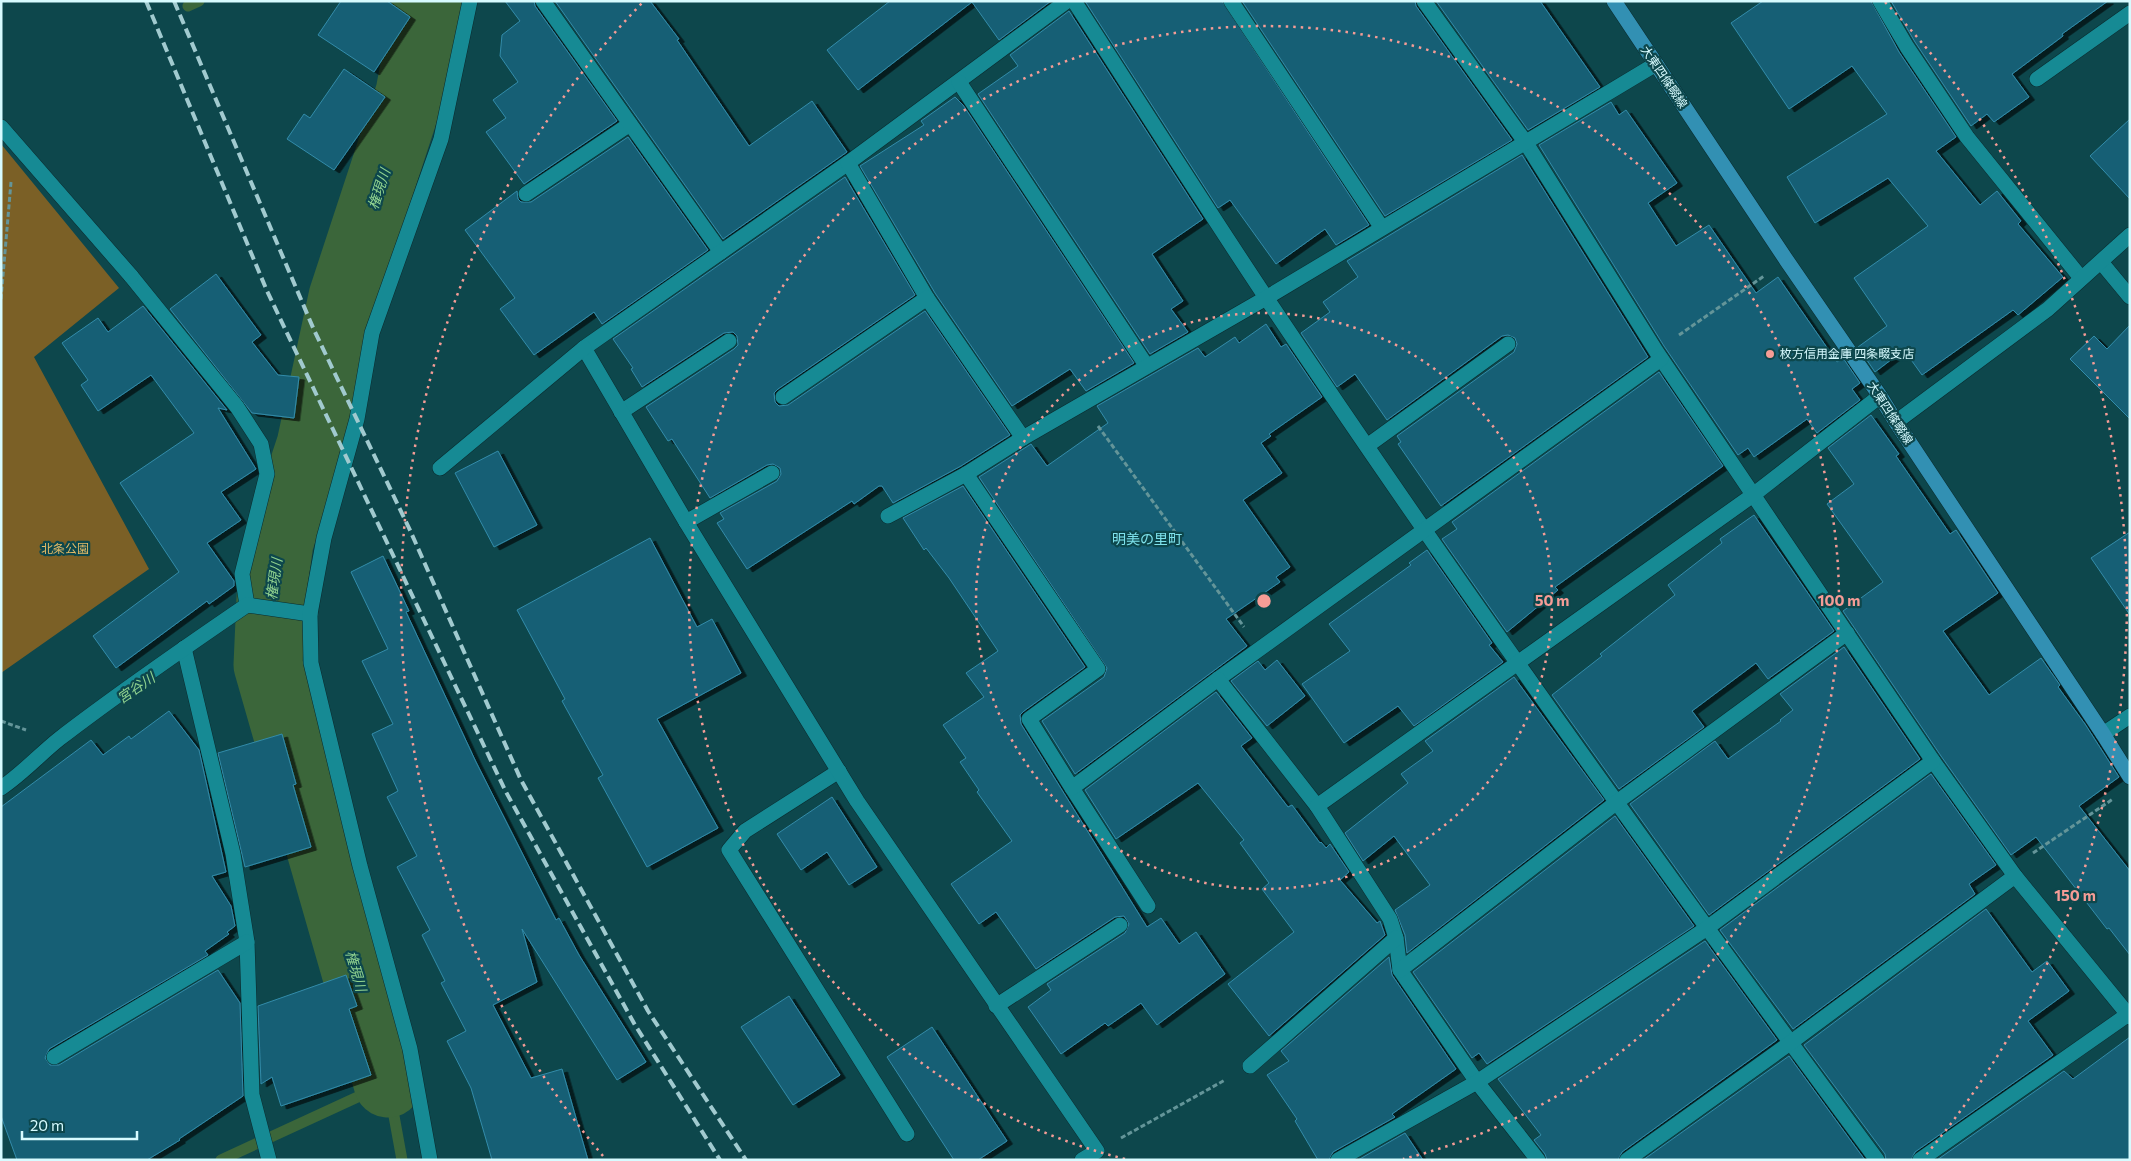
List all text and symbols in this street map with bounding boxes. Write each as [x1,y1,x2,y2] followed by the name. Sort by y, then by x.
[1639,43,1691,110] street label: 大東四條畷線
[364,164,394,211] water label: 権現川
[1780,346,1914,360] place label: 枚方信用金庫 四条畷支店
[1764,348,1776,360] marker: 枚方信用金庫 四条畷支店
[1865,378,1916,446] street label: 大東四條畷線
[1112,530,1182,547] district label: 明美の里町
[41,541,89,555] park label: 北条公園
[262,555,285,601] water label: 権現川
[1535,591,1569,609] text: 50 m
[1818,591,1860,609] text: 100 m
[1255,592,1273,610] centre of rings
[114,668,160,706] water label: 宮谷川
[2054,886,2096,904] text: 150 m
[343,948,371,995] water label: 権現川
[22,1108,138,1140] scale bar
[30,1116,64,1134] text: 20 m

